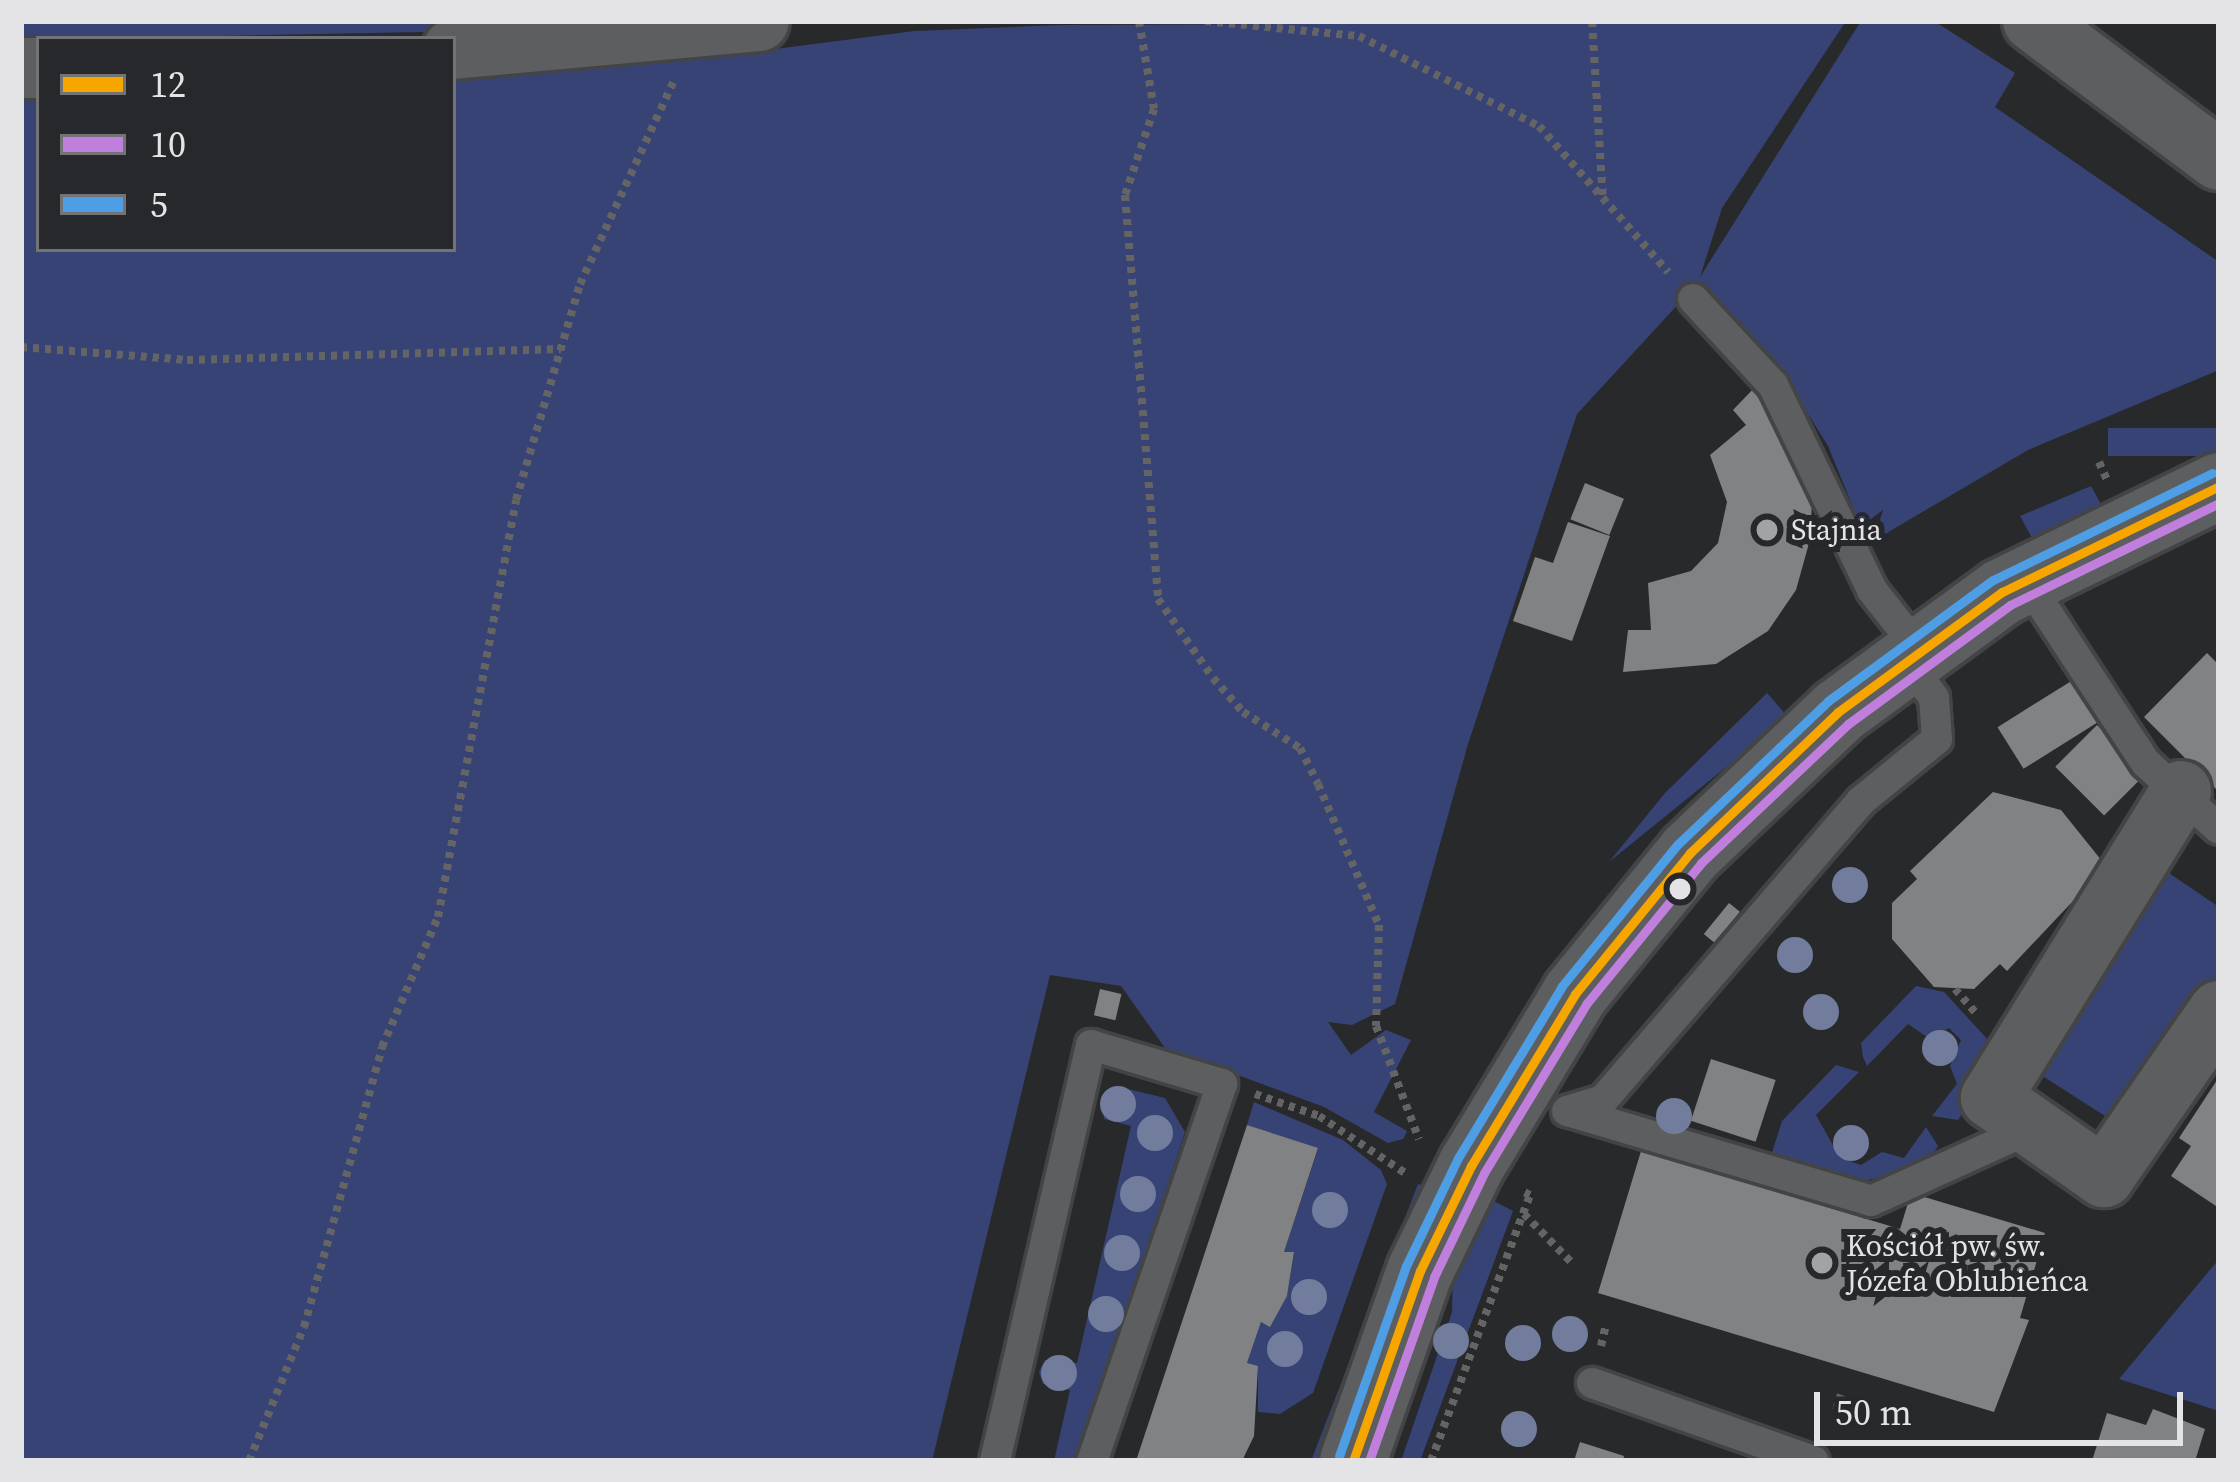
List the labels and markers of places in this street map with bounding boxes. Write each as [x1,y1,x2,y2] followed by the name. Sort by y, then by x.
[1791,512,1882,548] place label: Stajnia
[1754,517,1780,543] marker: Stajnia
[1669,878,1691,900] unlabelled marker
[1846,1228,2089,1298] place label: Kościół pw. św. Józefa Oblubieńca
[1809,1250,1835,1276] marker: Kościół pw. św. Józefa Oblubieńca

